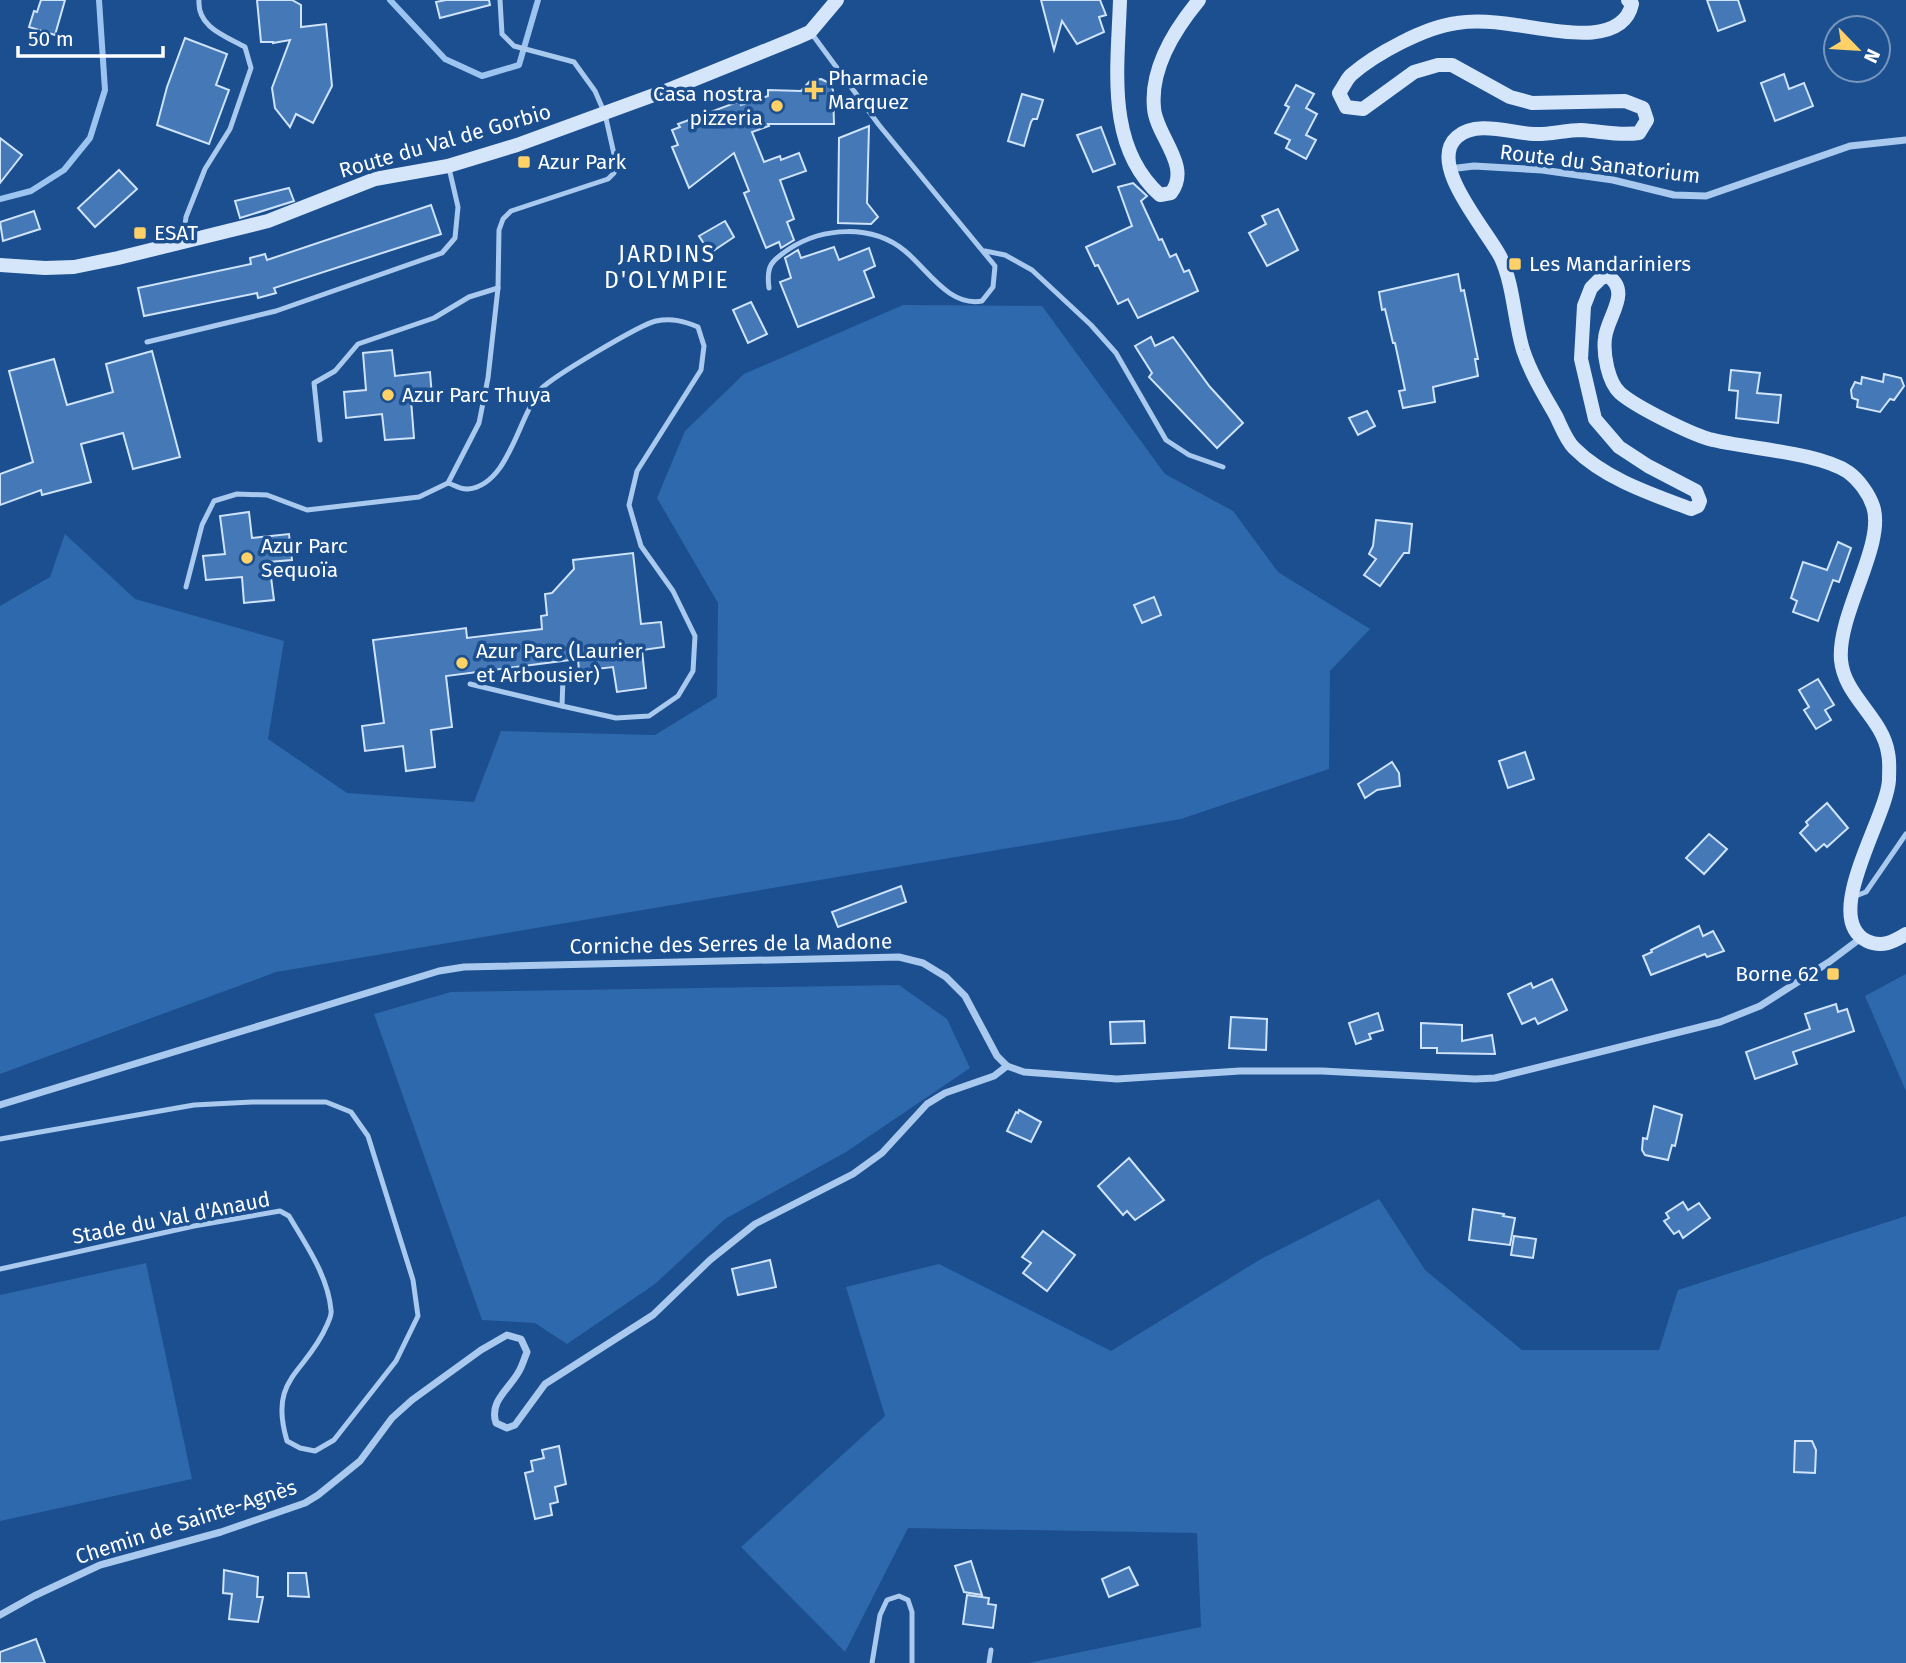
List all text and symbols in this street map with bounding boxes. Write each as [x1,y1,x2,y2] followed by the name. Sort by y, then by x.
[18,14,163,58] scale bar
[1822,14,1892,84] north arrow
[28,26,74,52] text: 50 m
[1859,45,1885,67] text: N
[828,65,928,115] place label: Pharmacie Marquez
[653,81,763,131] place label: Casa nostra pizzeria
[806,82,822,98] marker: Pharmacie Marquez
[336,98,554,184] street label: Route du Val de Gorbio
[769,98,785,114] marker: Casa nostra pizzeria
[1498,139,1702,189] street label: Route du Sanatorium
[538,149,626,175] place label: Azur Park
[516,154,532,170] marker: Azur Park
[154,220,198,246] place label: ESAT
[132,225,148,241] marker: ESAT
[604,240,730,294] district label: JARDINS D'OLYMPIE
[1529,251,1691,277] place label: Les Mandariniers
[1507,256,1523,272] marker: Les Mandariniers
[402,382,551,408] place label: Azur Parc Thuya
[380,387,396,403] marker: Azur Parc Thuya
[261,533,348,583] place label: Azur Parc Sequoïa
[239,550,255,566] marker: Azur Parc Sequoïa
[476,638,643,688] place label: Azur Parc (Laurier et Arbousier)
[454,655,470,671] marker: Azur Parc (Laurier et Arbousier)
[569,928,893,960] street label: Corniche des Serres de la Madone
[1735,961,1819,987] place label: Borne 62
[1825,966,1841,982] marker: Borne 62
[70,1186,272,1250] street label: Stade du Val d'Anaud
[72,1474,300,1570] street label: Chemin de Sainte-Agnès

